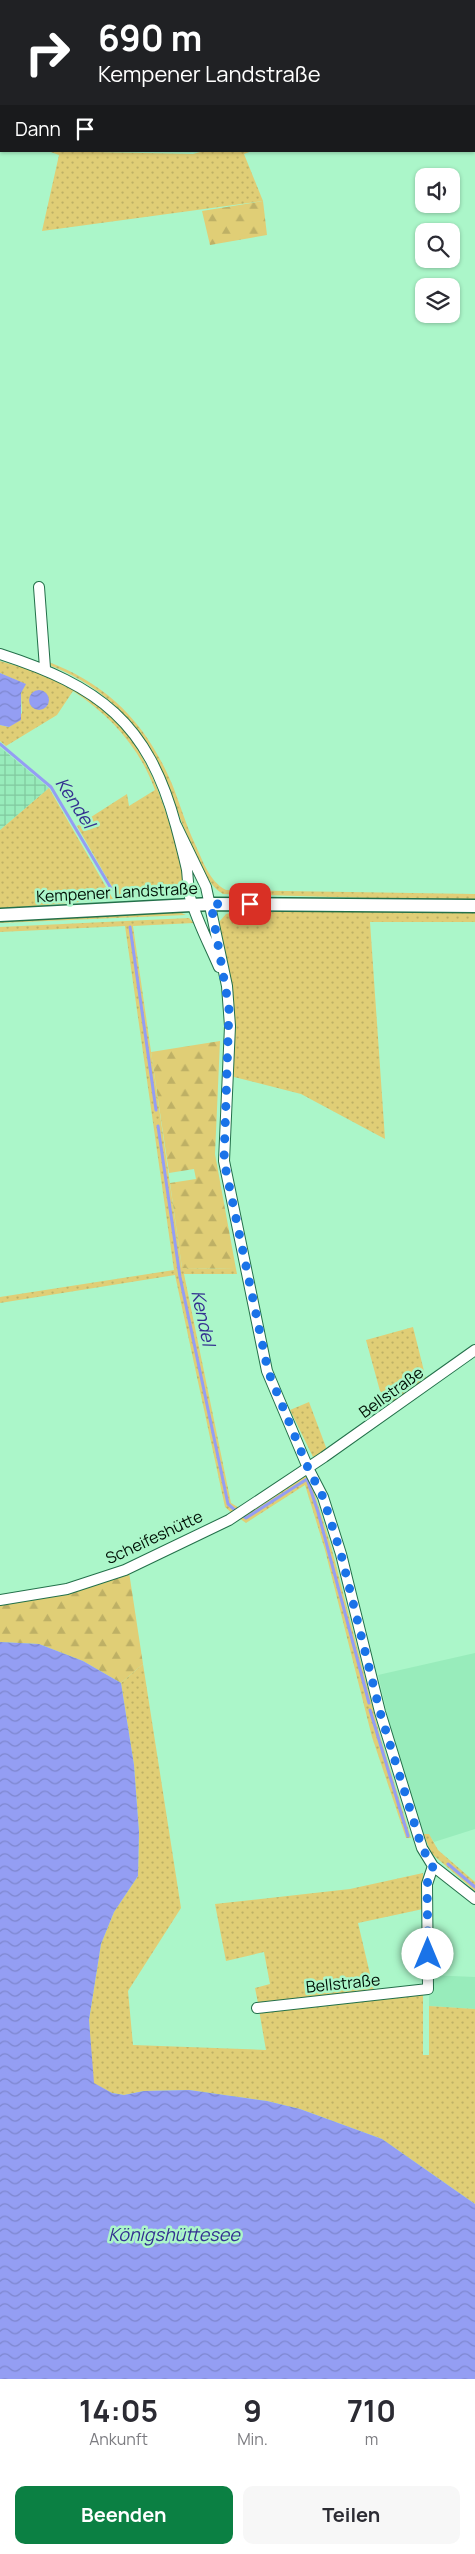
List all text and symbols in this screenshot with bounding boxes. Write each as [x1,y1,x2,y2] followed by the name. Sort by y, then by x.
[98,14,202,62] text: 690 m
[15,20,80,85] icon: right
[98,59,321,89] text: Kempener Landstraße
[71,115,99,143] icon: arrive
[15,116,61,142] text: Dann
[415,168,460,323] map controls
[415,168,460,213] button: sound
[415,223,460,268] button: search
[415,278,460,323] button: layers
[50,772,103,835] water label: Kendel
[36,877,198,907] street label: Kempener Landstraße
[229,883,271,925] pin
[236,890,264,918] icon: arrive
[186,1288,222,1351] water label: Kendel
[354,1361,428,1423] street label: Bellstraße
[102,1505,206,1569] street label: Scheifeshütte
[401,1927,453,1979] position arrow
[305,1968,381,1998] street label: Bellstraße
[108,2222,241,2246] water label: Königshüttesee
[79,2390,158,2431] text: 14:05
[243,2390,262,2431] text: 9
[347,2390,396,2431] text: 710
[89,2428,148,2450] text: Ankunft
[237,2428,268,2450] text: Min.
[365,2428,378,2450] text: m
[15,2486,233,2544] button: Beenden
[243,2486,460,2544] button: Teilen

